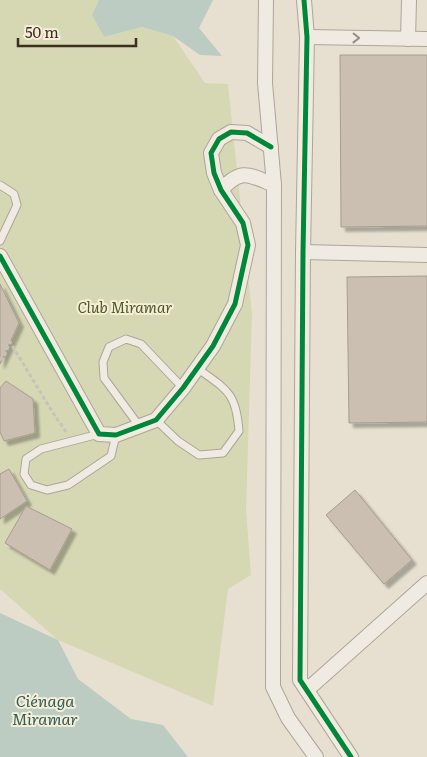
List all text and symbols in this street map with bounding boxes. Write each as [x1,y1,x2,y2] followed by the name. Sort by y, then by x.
[18,15,135,47] scale bar
[25,20,59,43] text: 50 m
[352,33,360,43] one-way arrow
[77,295,173,318] park label: Club Miramar
[12,688,78,730] water label: Ciénaga Miramar

